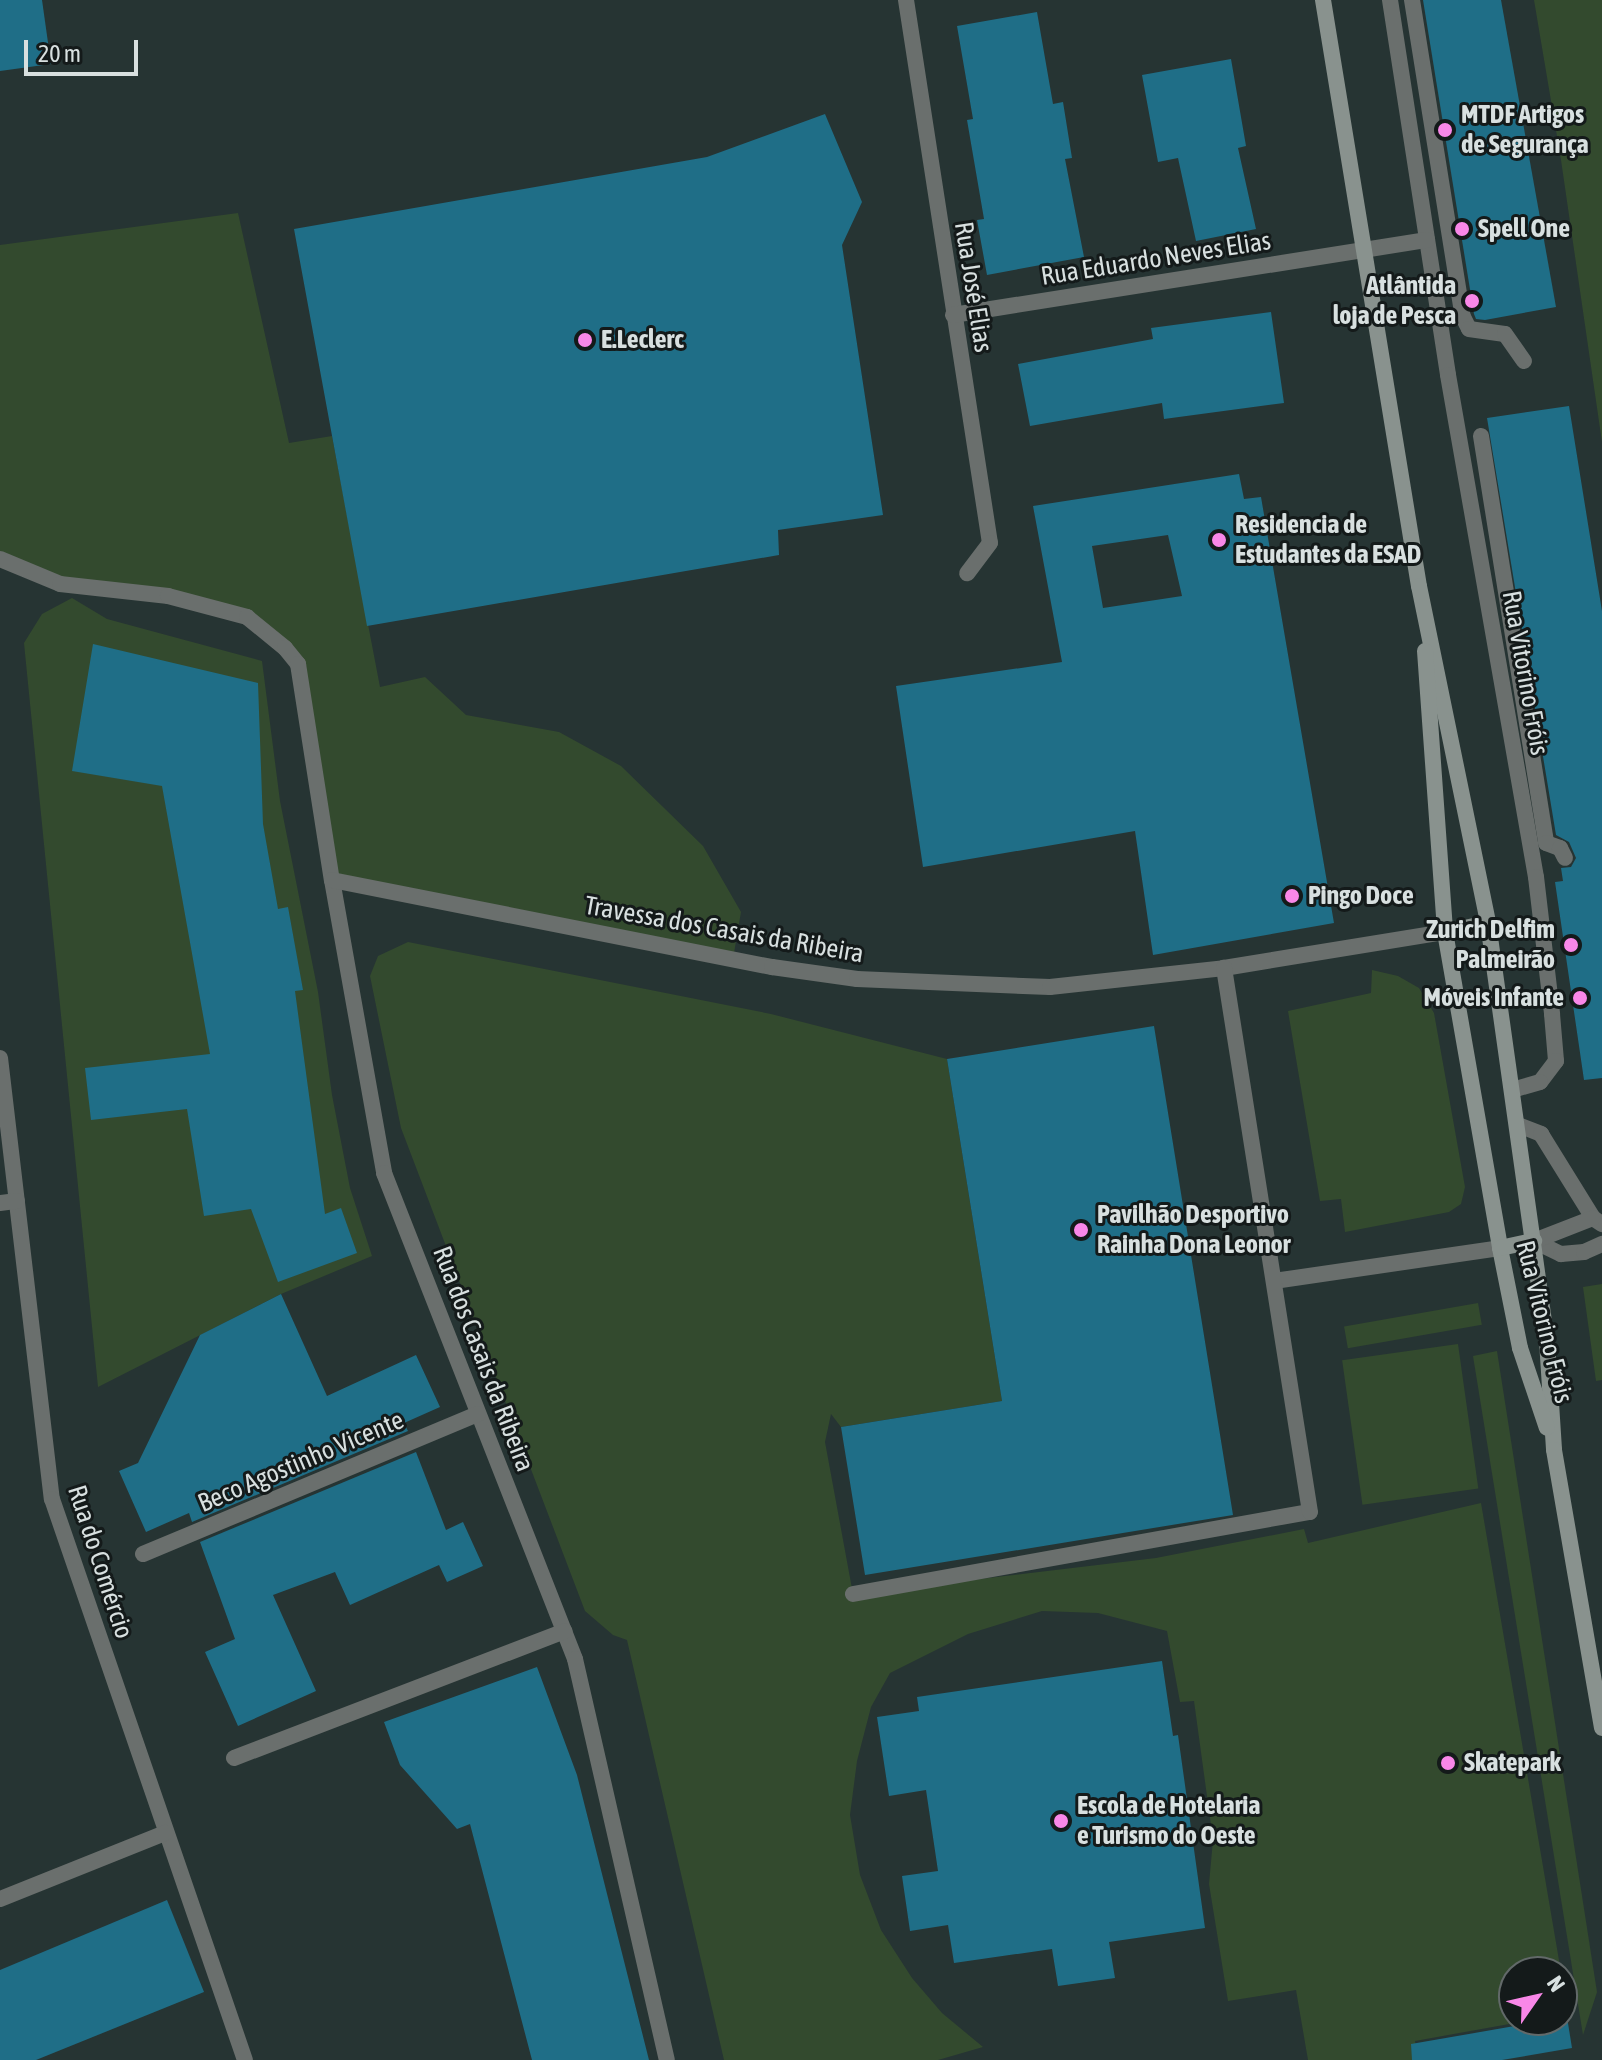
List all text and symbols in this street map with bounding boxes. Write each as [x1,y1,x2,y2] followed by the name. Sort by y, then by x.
[28,24,142,74] scale bar
[38,40,81,67] text: 20 m
[1461,99,1589,160] place label: MTDF Artigos de Segurança
[1436,121,1454,139] marker: MTDF Artigos de Segurança
[1478,213,1570,245] place label: Spell One
[947,220,999,354] street label: Rua José Elias
[1453,220,1471,238] marker: Spell One
[1039,225,1273,293] street label: Rua Eduardo Neves Elias
[1333,270,1456,332] place label: Atlântida loja de Pesca
[1463,292,1481,310] marker: Atlântida loja de Pesca
[601,324,684,356] place label: E.Leclerc
[576,331,594,349] marker: E.Leclerc
[1235,509,1421,570] place label: Residencia de Estudantes da ESAD
[1210,531,1228,549] marker: Residencia de Estudantes da ESAD
[1495,588,1555,758] street label: Rua Vitorino Fróis
[1308,880,1414,912] place label: Pingo Doce
[1283,887,1301,905] marker: Pingo Doce
[582,890,866,970] street label: Travessa dos Casais da Ribeira
[1426,914,1555,976] place label: Zurich Delfim Palmeirão
[1562,936,1580,954] marker: Zurich Delfim Palmeirão
[1423,982,1564,1014] place label: Móveis Infante
[1571,989,1589,1007] marker: Móveis Infante
[1097,1199,1290,1260] place label: Pavilhão Desportivo Rainha Dona Leonor
[1072,1221,1090,1239] marker: Pavilhão Desportivo Rainha Dona Leonor
[1509,1237,1579,1407] street label: Rua Vitorino Fróis
[426,1242,540,1476] street label: Rua dos Casais da Ribeira
[193,1405,409,1519] street label: Beco Agostinho Vicente
[61,1481,139,1643] street label: Rua do Comércio
[1464,1747,1561,1779] place label: Skatepark
[1439,1754,1457,1772] marker: Skatepark
[1077,1790,1260,1852] place label: Escola de Hotelaria e Turismo do Oeste
[1052,1812,1070,1830] marker: Escola de Hotelaria e Turismo do Oeste
[1498,1956,1578,2036] north arrow
[1542,1971,1571,1996] text: N

